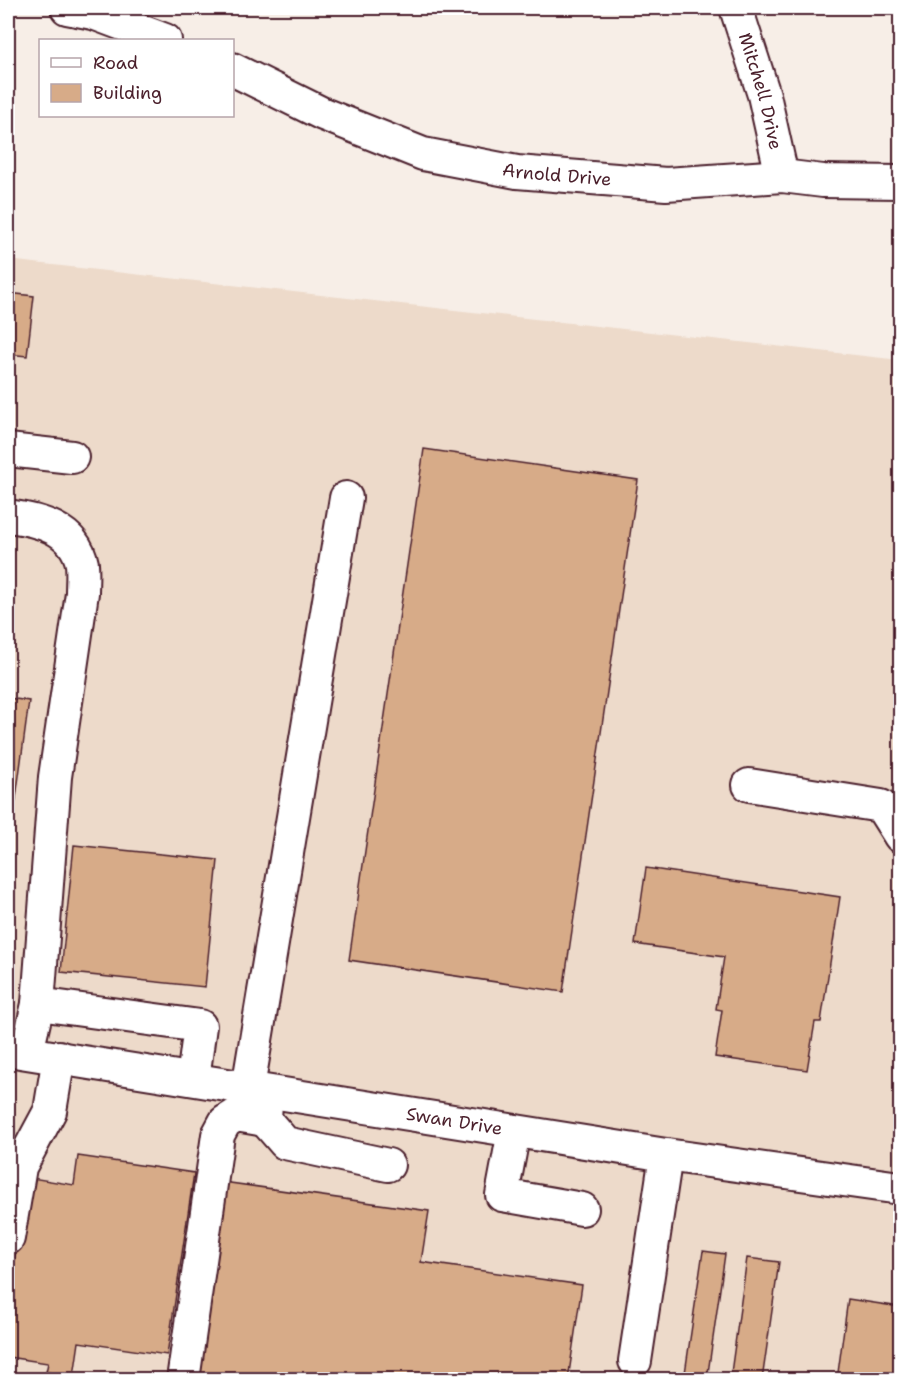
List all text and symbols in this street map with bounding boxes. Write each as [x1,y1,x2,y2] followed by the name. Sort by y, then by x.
[733,30,788,152] street label: Mitchell Drive
[39,39,234,117] legend
[93,51,138,75] text: Road
[93,81,162,105] text: Building
[500,157,612,192] street label: Arnold Drive
[404,1102,504,1141] street label: Swan Drive

